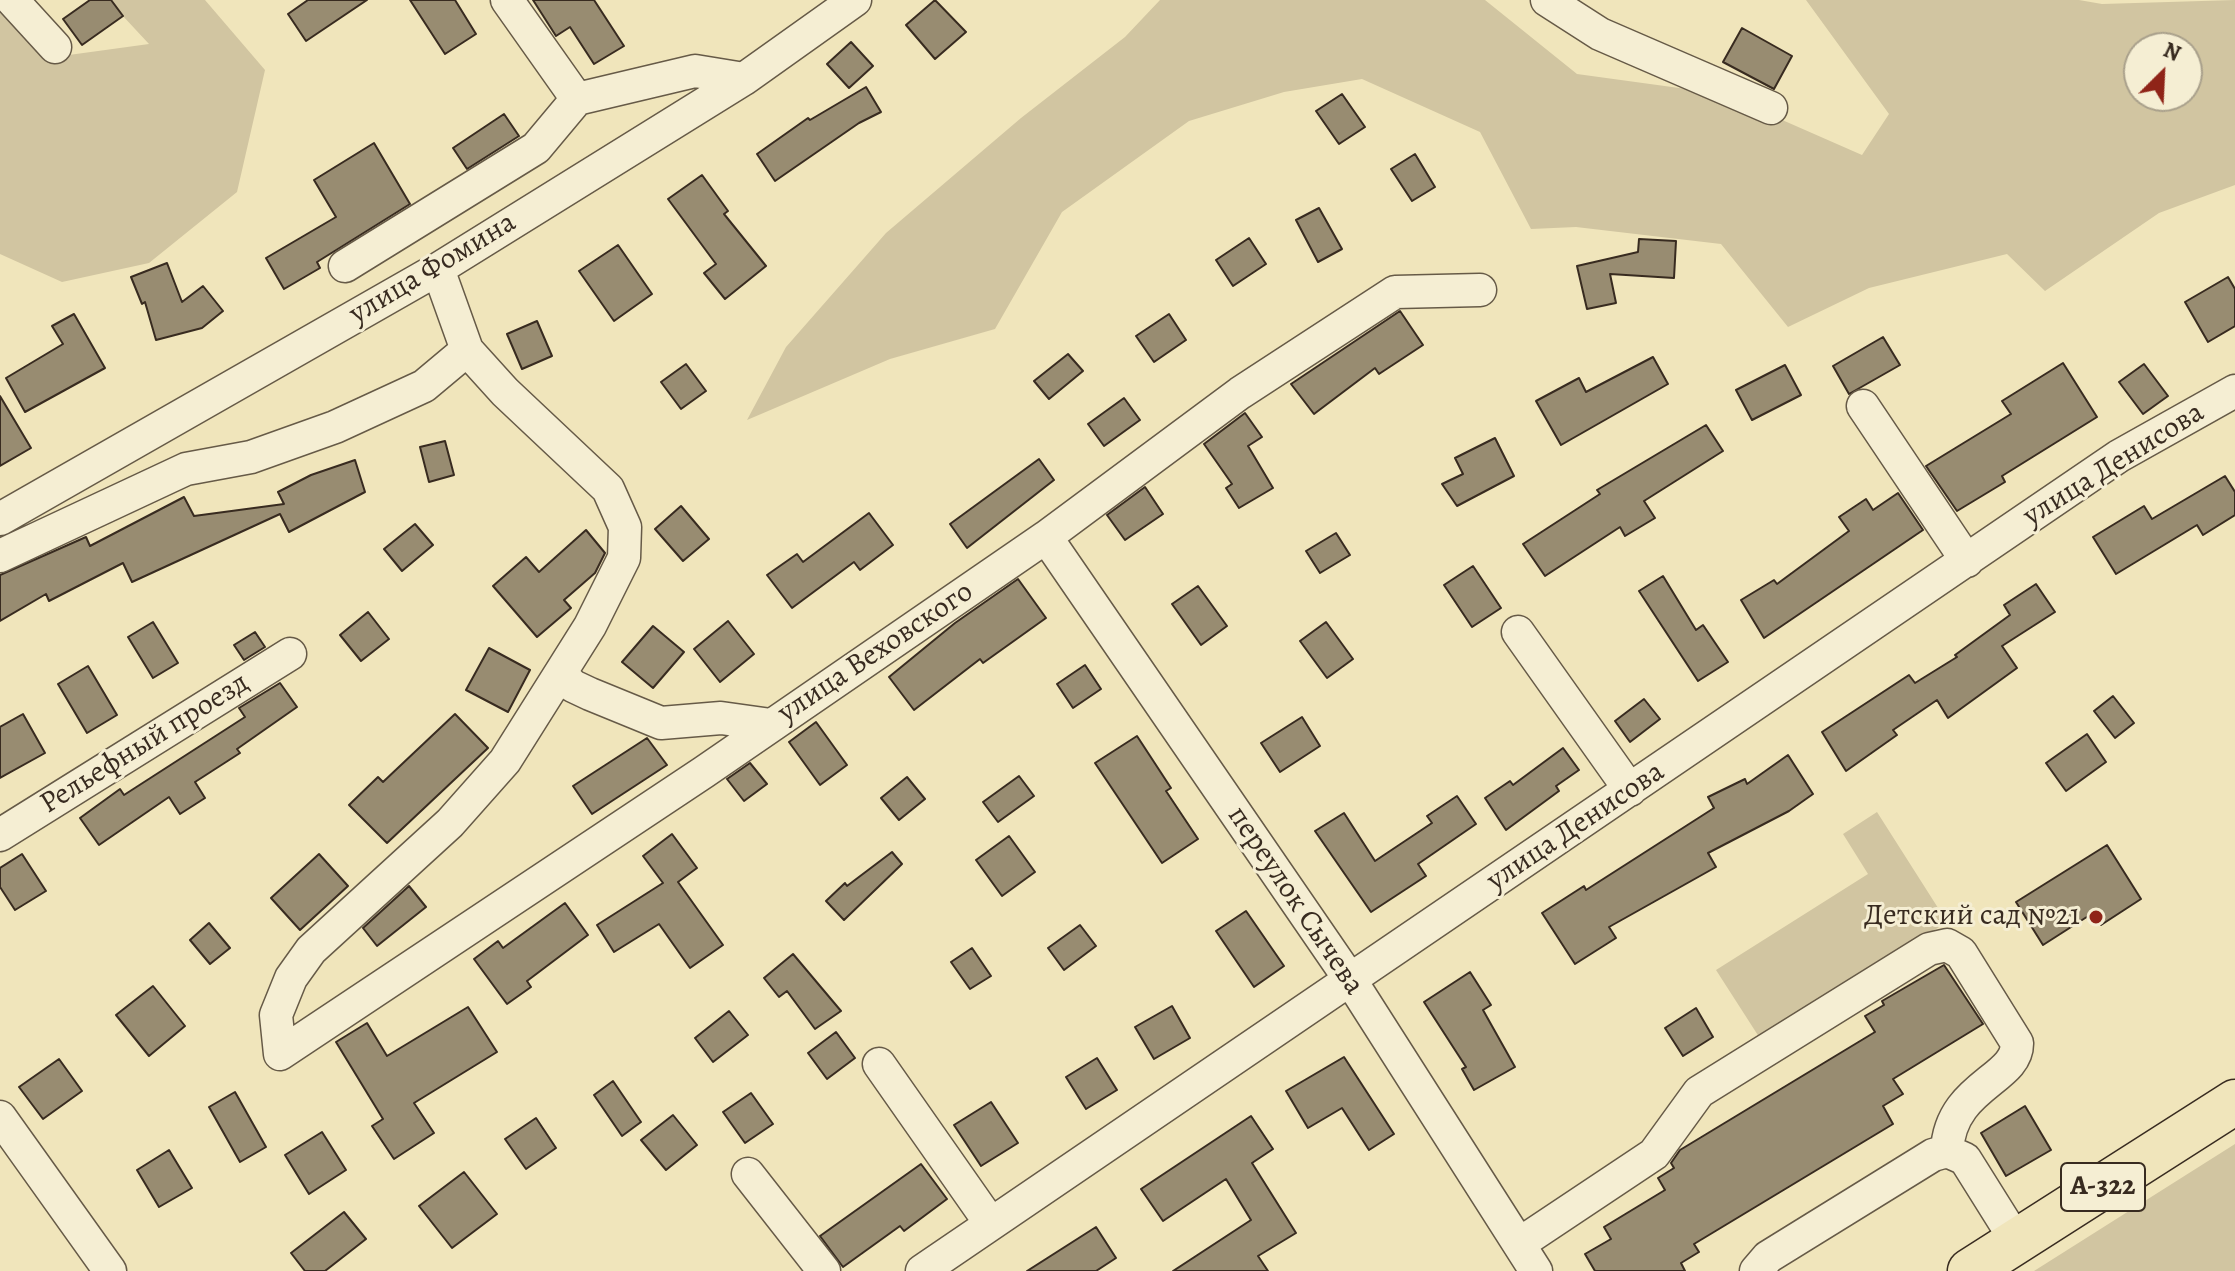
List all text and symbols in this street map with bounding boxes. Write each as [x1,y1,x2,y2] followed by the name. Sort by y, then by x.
[2123,32,2203,112] north arrow
[2159,35,2185,69] text: N
[343,205,523,333] street label: улица Фомина
[2017,395,2211,535] street label: улица Денисова
[772,574,980,732] street label: улица Веховского
[34,665,256,823] street label: Рельефный проезд
[1480,754,1672,900] street label: улица Денисова
[1219,800,1371,1002] street label: переулок Сычева
[1864,899,2080,935] place label: Детский сад №21
[2087,908,2105,926] marker: Детский сад №21
[2061,1163,2145,1211] road number: А-322

